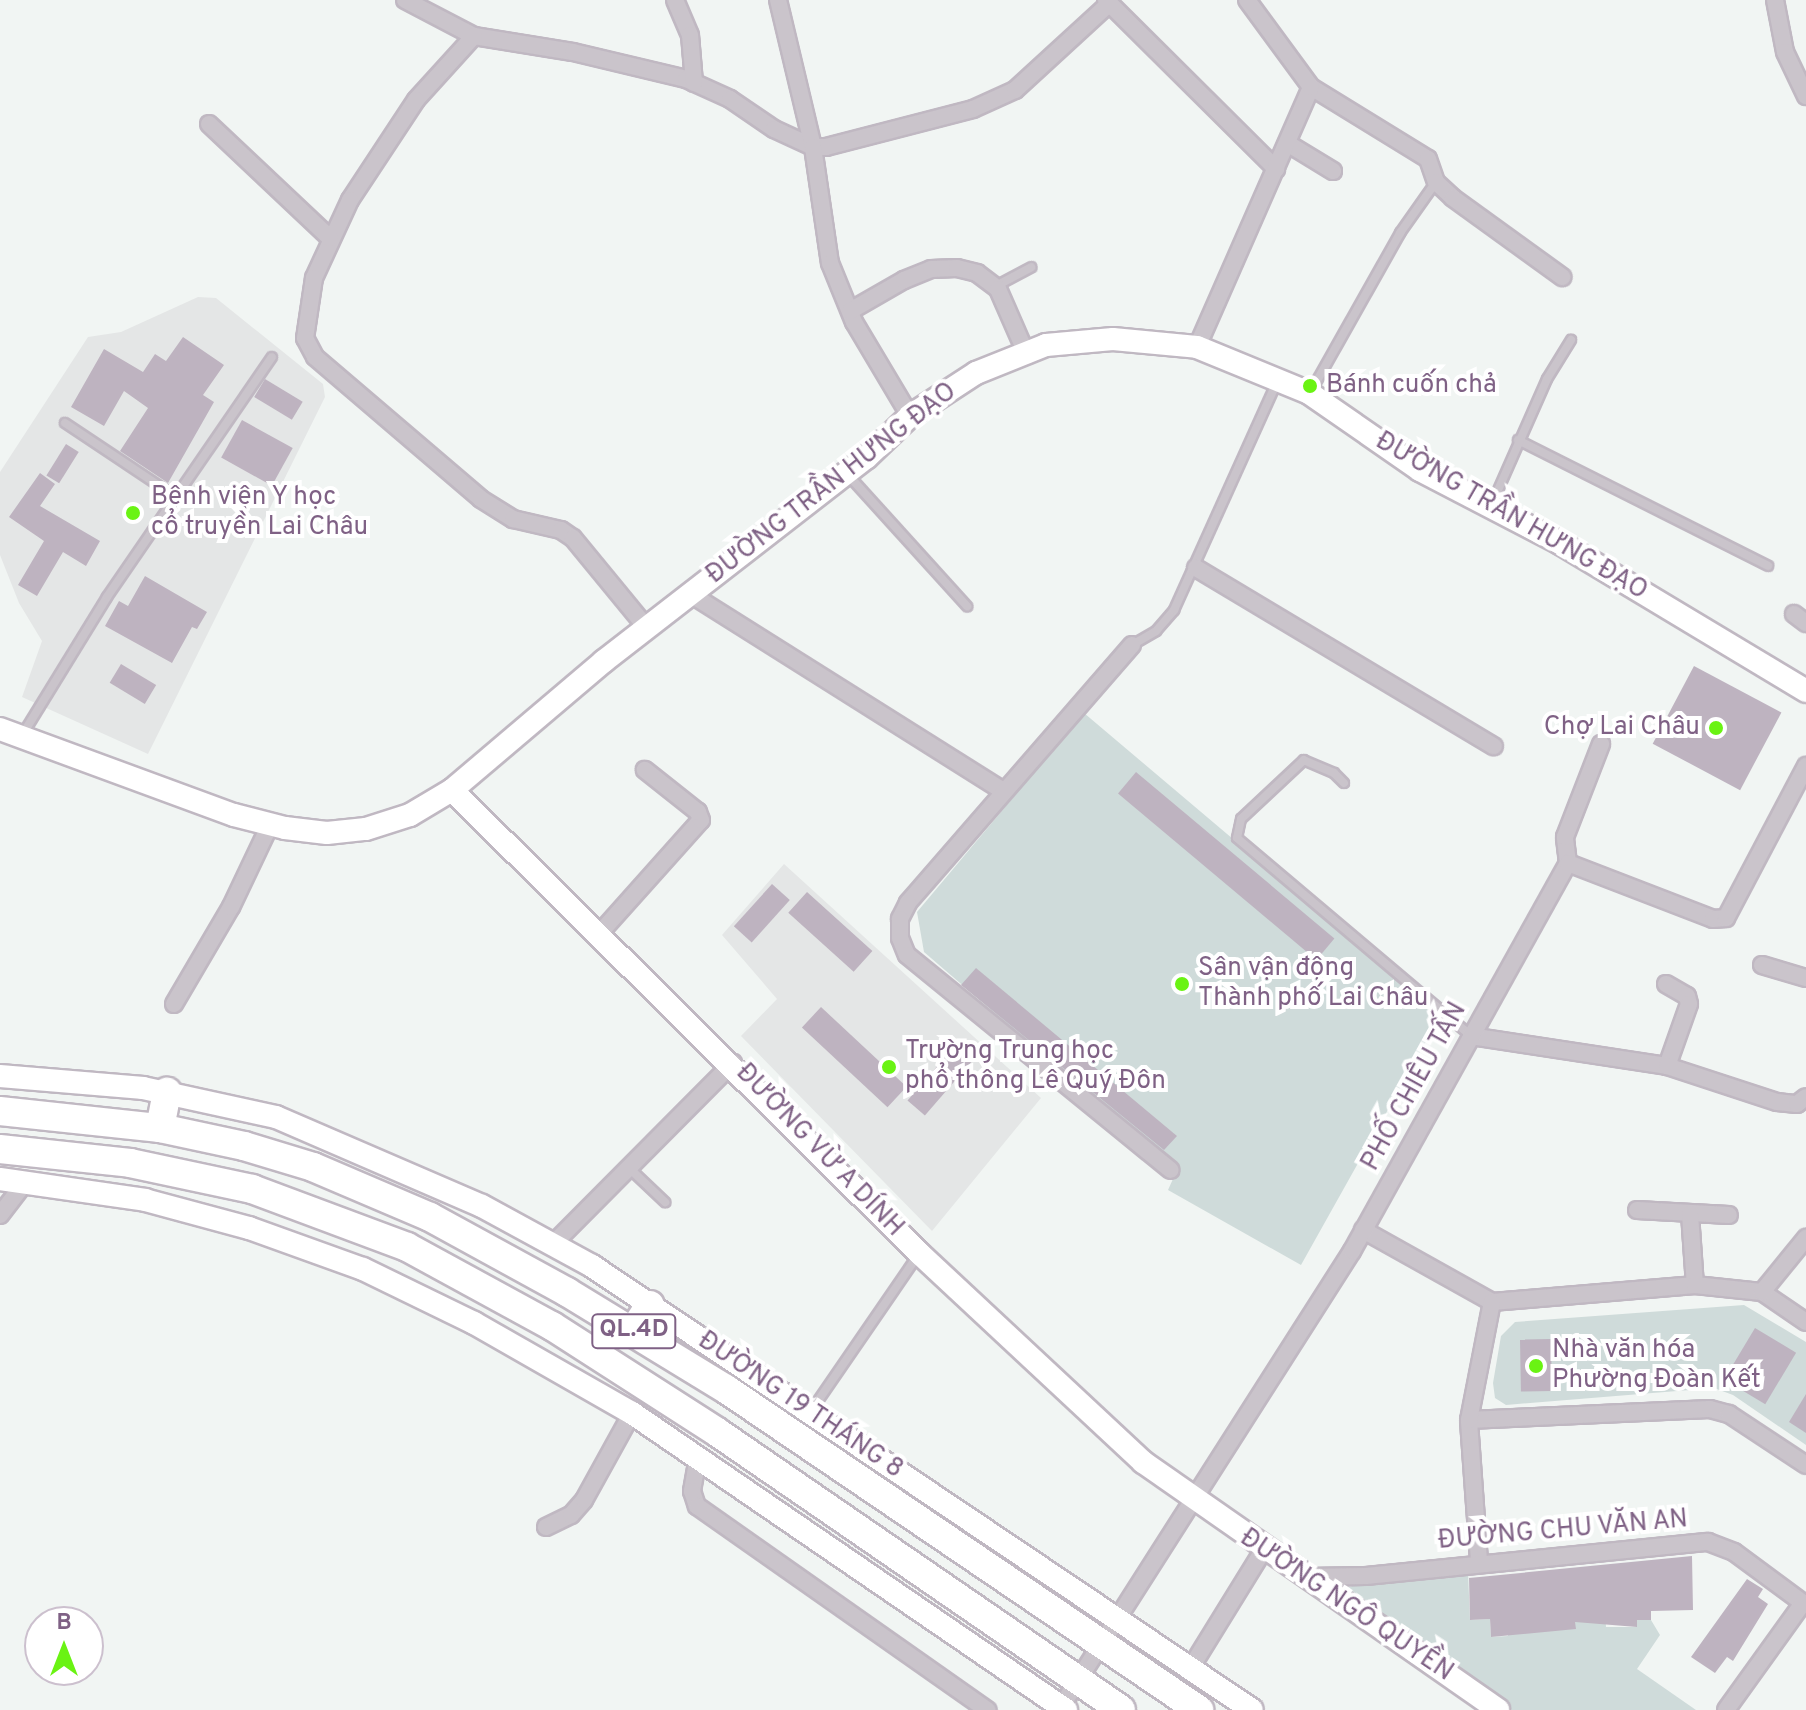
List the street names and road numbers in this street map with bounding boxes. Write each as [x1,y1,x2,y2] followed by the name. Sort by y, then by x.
[700,376,964,592] street label: ĐƯỜNG TRẦN HƯNG ĐẠO
[1369,426,1653,608] street label: ĐƯỜNG TRẦN HƯNG ĐẠO
[1356,997,1474,1177] street label: PHỐ CHIÊU TẤN
[727,1057,911,1245] street label: ĐƯỜNG VỪ A DÍNH
[590,1311,678,1351] road number: QL.4D
[691,1325,909,1487] street label: ĐƯỜNG 19 THÁNG 8
[1436,1504,1690,1558] street label: ĐƯỜNG CHU VĂN AN
[1233,1523,1459,1689] street label: ĐƯỜNG NGÔ QUYỀN

